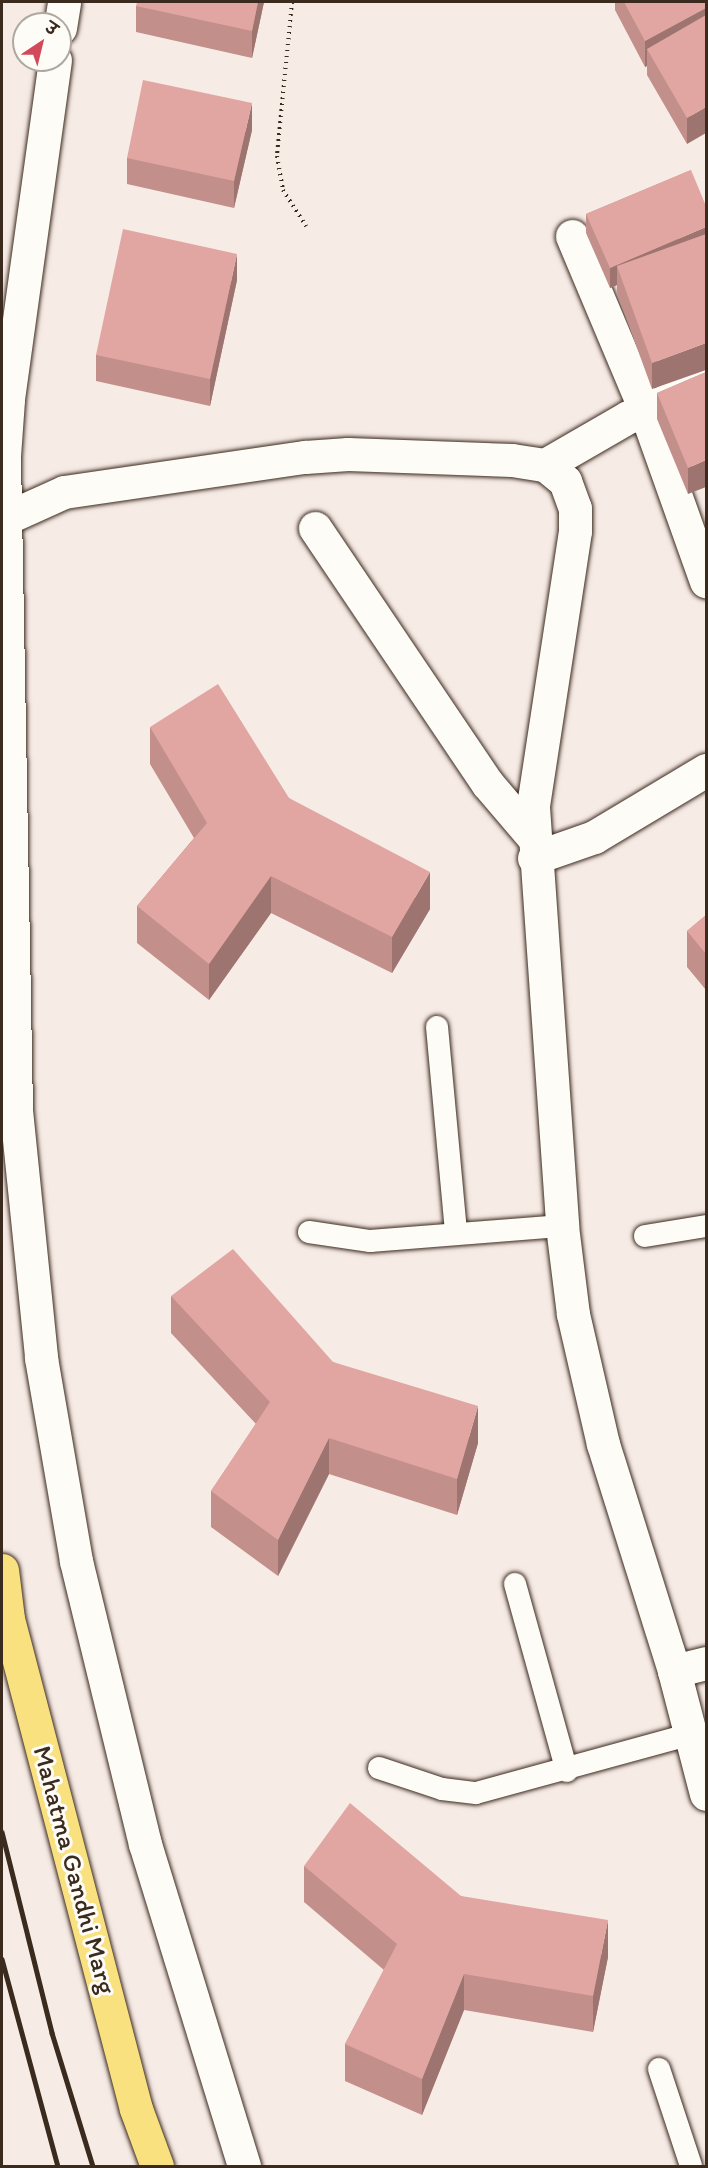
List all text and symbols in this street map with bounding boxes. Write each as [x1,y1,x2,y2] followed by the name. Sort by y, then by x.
[12,12,72,72] north arrow
[42,18,61,39] text: उ
[26,1742,122,1998] street label: Mahatma Gandhi Marg

